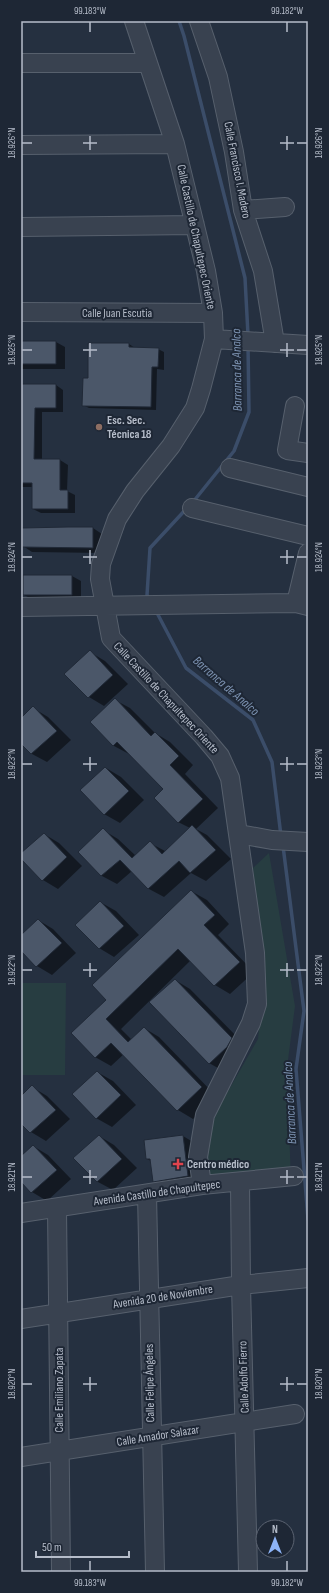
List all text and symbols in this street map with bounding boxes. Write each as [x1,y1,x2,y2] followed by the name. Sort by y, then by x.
[74,5,107,17] text: 99.183°W
[271,5,304,17] text: 99.182°W
[220,120,254,220] street label: Calle Francisco I. Madero
[6,128,18,158] text: 18.926°N
[313,128,325,158] text: 18.926°N
[173,163,219,311] street label: Calle Castillo de Chapultepec Oriente
[82,306,152,321] street label: Calle Juan Escutia
[228,328,246,412] water label: Barranca de Analco
[6,335,18,365] text: 18.925°N
[313,335,325,365] text: 18.925°N
[107,413,152,442] place label: Esc. Sec. Técnica 18
[94,422,104,432] marker: Esc. Sec. Técnica 18
[6,542,18,572] text: 18.924°N
[313,542,325,572] text: 18.924°N
[110,639,222,757] street label: Calle Castillo de Chapultepec Oriente
[190,653,263,720] water label: Barranca de Analco
[6,749,18,779] text: 18.923°N
[313,749,325,779] text: 18.923°N
[6,955,18,985] text: 18.922°N
[313,955,325,985] text: 18.922°N
[280,1061,300,1145] water label: Barranca de Analco
[187,1157,249,1172] place label: Centro médico
[172,1158,184,1170] marker: Centro médico
[6,1162,18,1192] text: 18.921°N
[313,1162,325,1192] text: 18.921°N
[92,1177,221,1209] street label: Avenida Castillo de Chapultepec
[111,1282,214,1312] street label: Avenida 20 de Noviembre
[235,1341,253,1413] street label: Calle Adolfo Fierro
[142,1344,158,1422] street label: Calle Felipe Ángeles
[52,1347,67,1432] street label: Calle Emiliano Zapata
[6,1369,18,1399] text: 18.920°N
[313,1369,325,1399] text: 18.920°N
[116,1422,201,1450] street label: Calle Amador Salazar
[255,1519,295,1559] north arrow
[272,1523,278,1536] text: N
[36,1533,129,1559] scale bar
[42,1540,62,1555] text: 50 m
[74,1577,107,1589] text: 99.183°W
[271,1577,304,1589] text: 99.182°W

